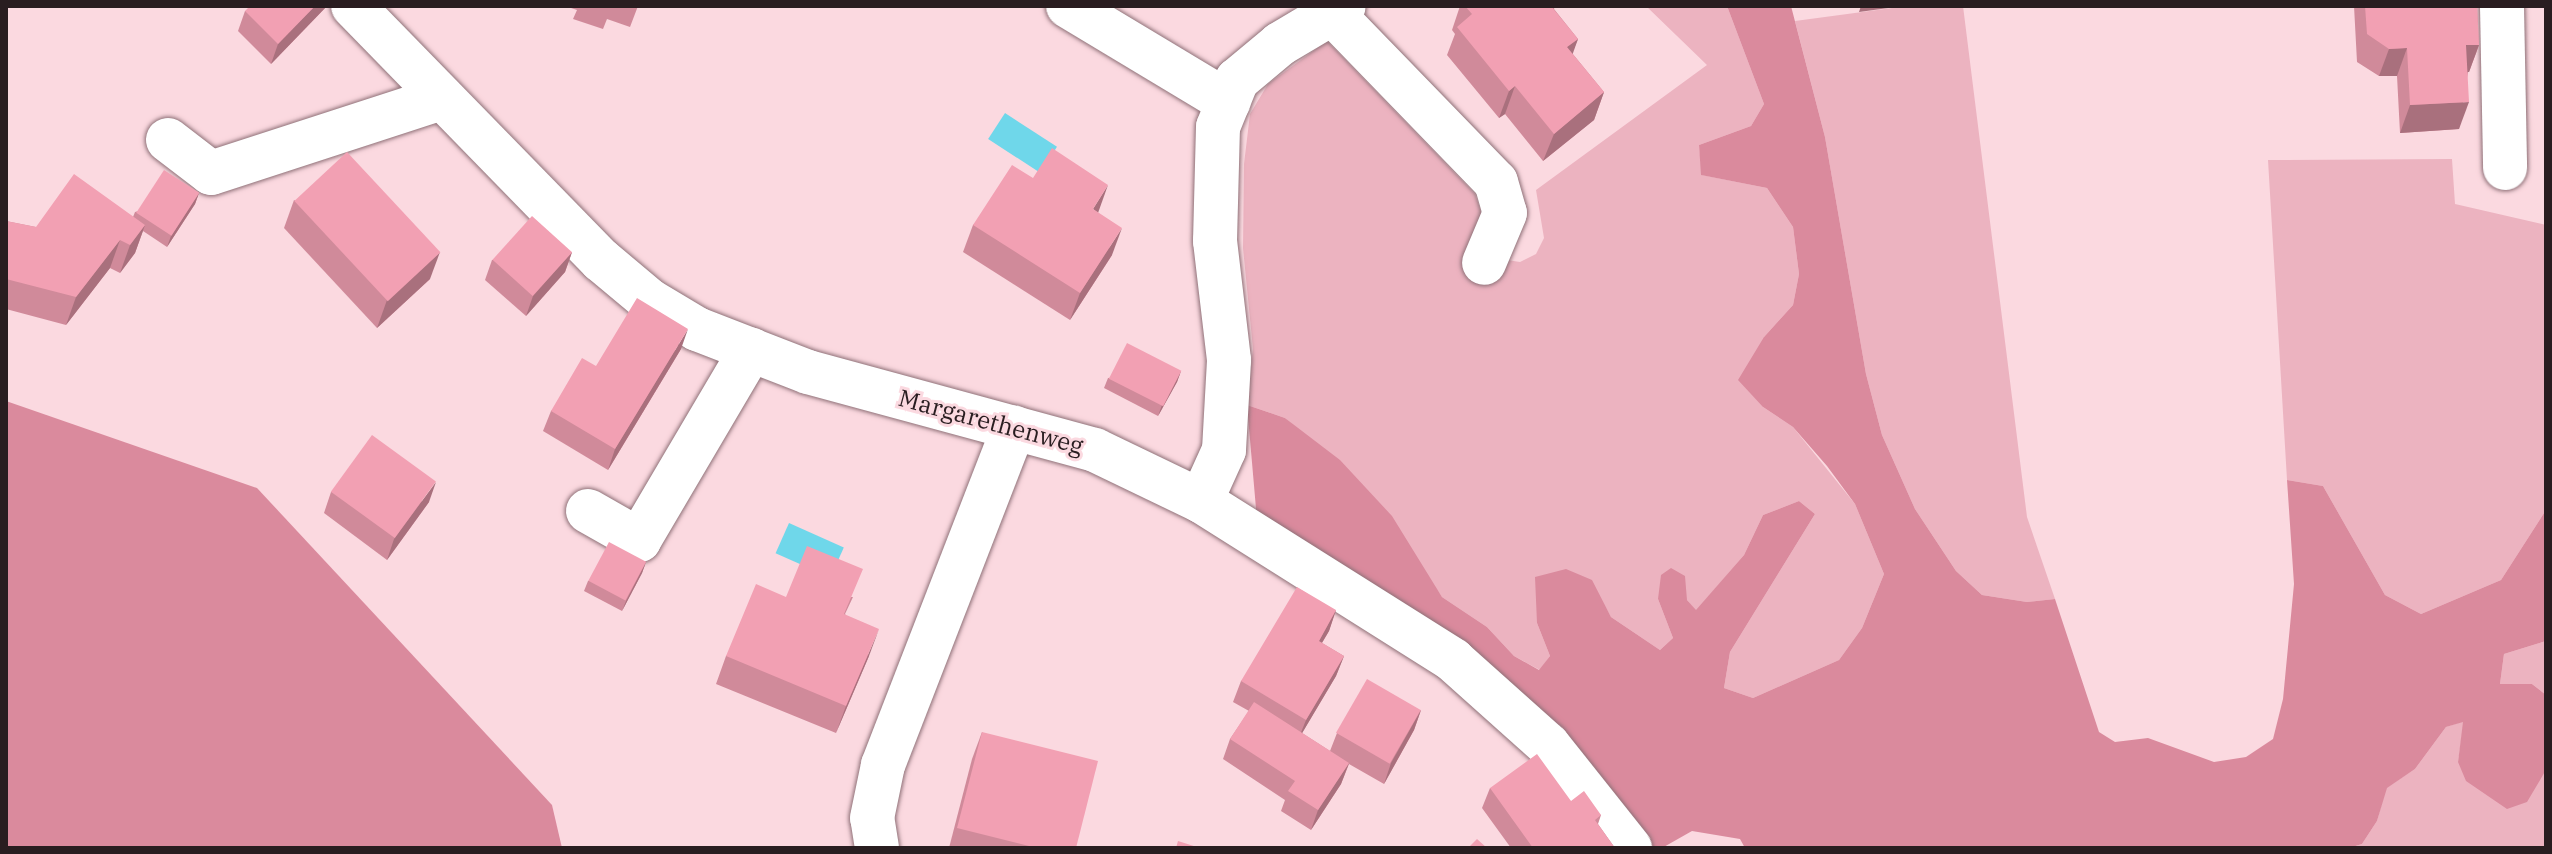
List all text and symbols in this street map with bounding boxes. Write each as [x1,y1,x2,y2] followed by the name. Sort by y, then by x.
[895,383,1087,461] street label: Margarethenweg

